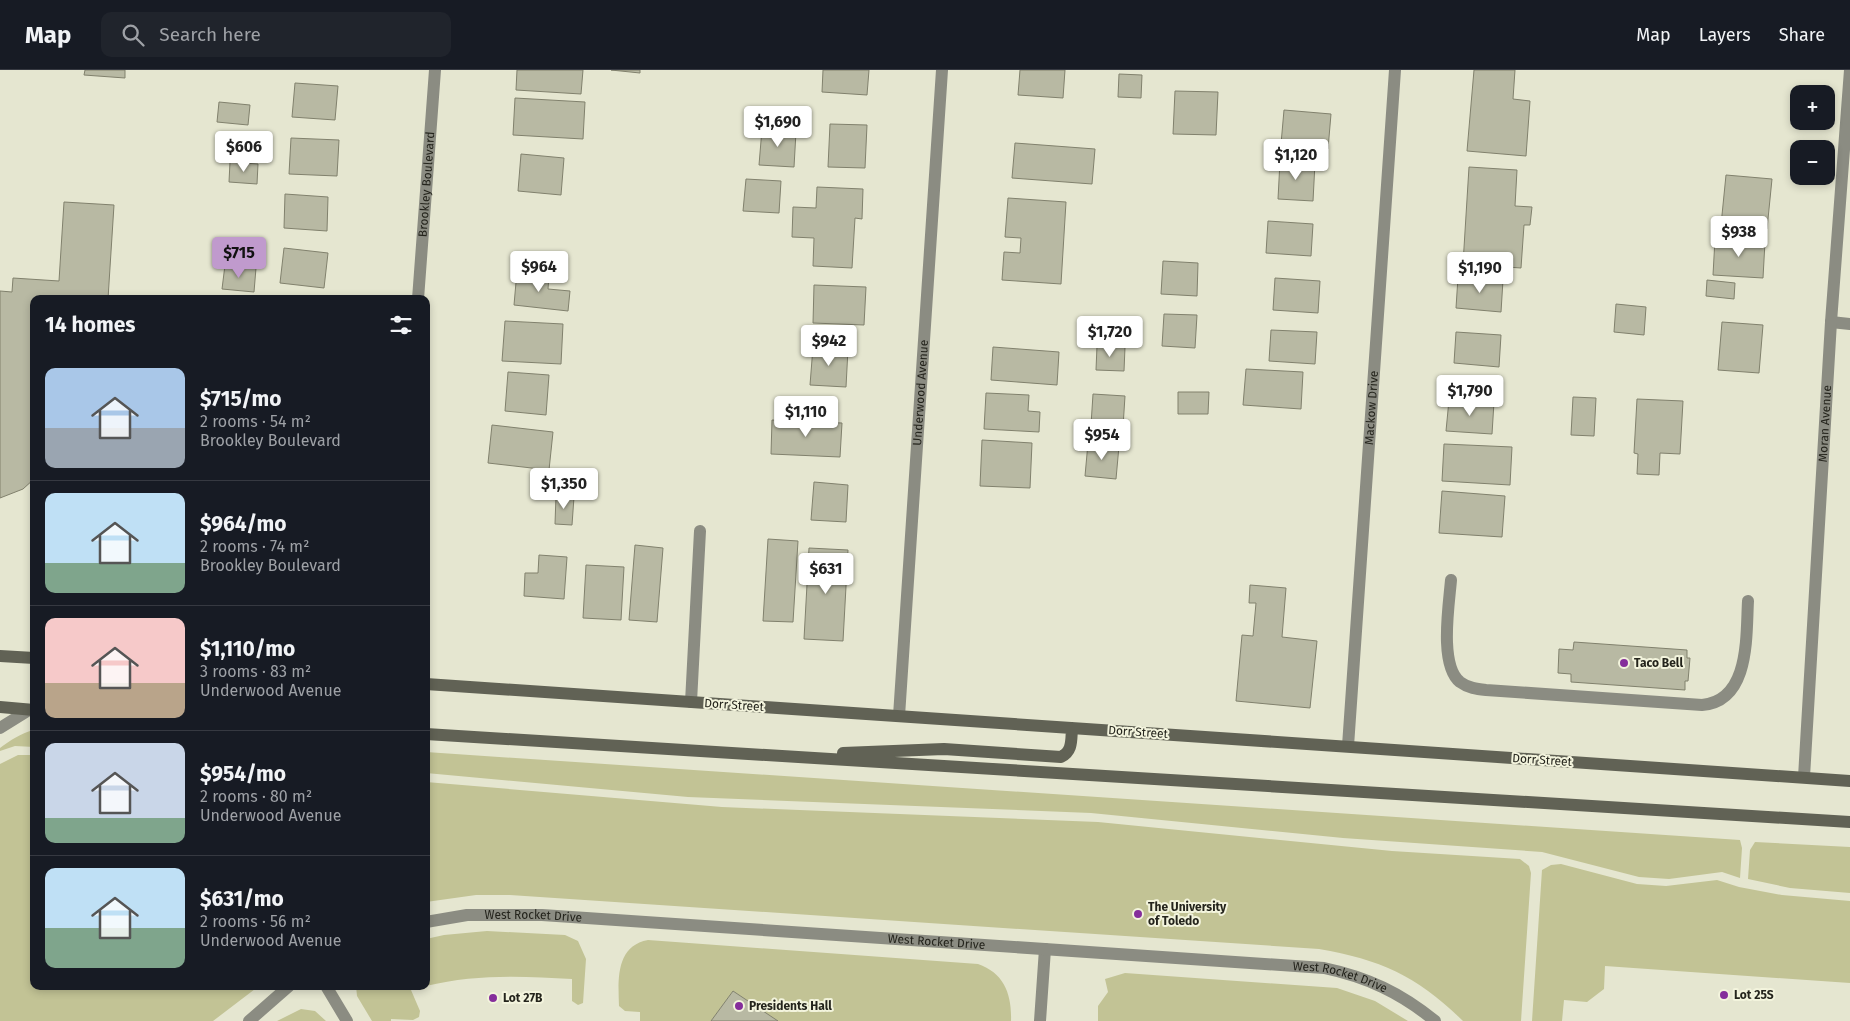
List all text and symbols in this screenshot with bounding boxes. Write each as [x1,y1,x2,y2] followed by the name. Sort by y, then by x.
[101,12,451,57] search box
[25,21,71,49] text: Map
[119,21,147,49] icon: search
[159,23,261,46] text: Search here
[1636,24,1671,46] text: Map
[1699,24,1751,46] text: Layers
[1779,24,1825,46] text: Share
[1790,85,1835,185] map controls
[1790,85,1835,130] button: +
[737,106,819,148] pin: $1,690
[755,112,801,131] text: $1,690
[214,131,274,173] pin: $606
[416,131,437,238] street label: Brookley Boulevard
[226,137,262,156] text: $606
[1255,138,1337,181] pin: $1,120
[1790,140,1835,185] button: −
[1275,145,1317,164] text: $1,120
[1709,216,1769,258] pin: $938
[1722,222,1756,241] text: $938
[209,236,269,279] pin: $715
[223,243,255,262] text: $715
[509,250,569,293] pin: $964
[1439,252,1521,294] pin: $1,190
[521,257,557,276] text: $964
[1458,258,1502,277] text: $1,190
[387,311,415,339] icon: filters
[45,312,135,338] text: 14 homes
[1069,316,1151,358] pin: $1,720
[1088,322,1132,341] text: $1,720
[799,324,859,367] pin: $942
[812,331,846,350] text: $942
[910,339,931,446] street label: Underwood Avenue
[1362,370,1381,446] street label: Mackow Drive
[1429,374,1511,417] pin: $1,790
[1447,381,1493,400] text: $1,790
[1816,385,1834,463] street label: Moran Avenue
[200,386,282,412] text: $715/mo
[85,388,145,448] icon: home
[765,396,847,438] pin: $1,110
[785,402,827,421] text: $1,110
[200,412,311,431] text: 2 rooms · 54 m²
[1072,418,1132,461] pin: $954
[1084,425,1120,444] text: $954
[200,431,341,450] text: Brookley Boulevard
[523,468,605,510] pin: $1,350
[541,474,587,493] text: $1,350
[200,511,287,537] text: $964/mo
[85,513,145,573] icon: home
[200,537,309,556] text: 2 rooms · 74 m²
[796,552,856,595] pin: $631
[200,556,341,575] text: Brookley Boulevard
[809,559,843,578] text: $631
[200,636,295,662] text: $1,110/mo
[85,638,145,698] icon: home
[1634,656,1683,670] place label: Taco Bell
[1618,657,1630,669] marker: Taco Bell
[200,662,311,681] text: 3 rooms · 83 m²
[200,681,342,700] text: Underwood Avenue
[704,696,765,714] street label: Dorr Street
[1108,723,1169,741] street label: Dorr Street
[1512,751,1573,769] street label: Dorr Street
[200,761,286,787] text: $954/mo
[85,763,145,823] icon: home
[200,787,312,806] text: 2 rooms · 80 m²
[200,806,342,825] text: Underwood Avenue
[200,886,284,912] text: $631/mo
[85,888,145,948] icon: home
[1148,900,1227,928] place label: The University of Toledo
[485,908,583,925] street label: West Rocket Drive
[1132,908,1144,920] marker: The University of Toledo
[200,912,311,931] text: 2 rooms · 56 m²
[200,931,342,950] text: Underwood Avenue
[887,931,986,952] street label: West Rocket Drive
[1292,959,1390,996] street label: West Rocket Drive
[1734,988,1774,1002] place label: Lot 25S
[1718,989,1730,1001] marker: Lot 25S
[503,991,543,1005] place label: Lot 27B
[487,992,499,1004] marker: Lot 27B
[749,999,832,1013] place label: Presidents Hall
[733,1000,745,1012] marker: Presidents Hall

